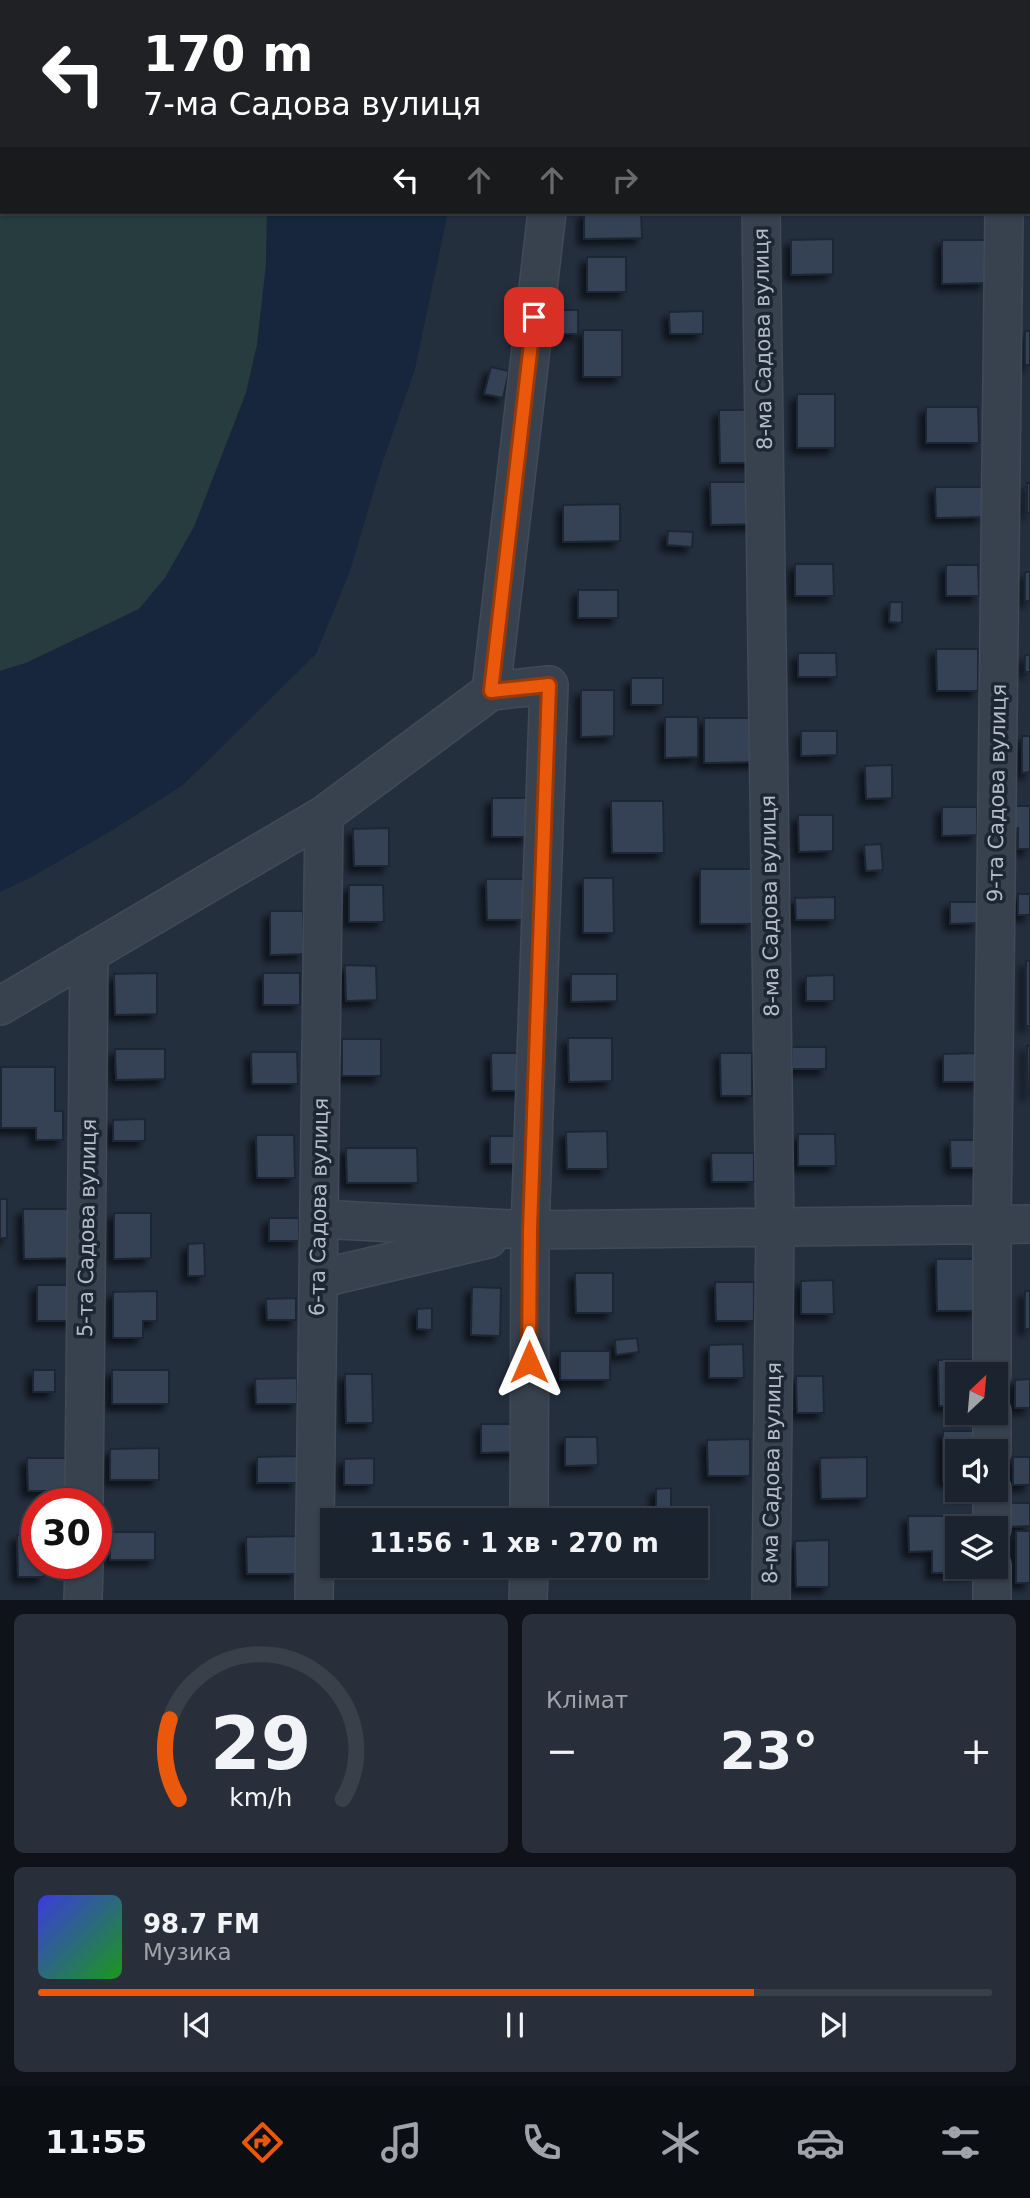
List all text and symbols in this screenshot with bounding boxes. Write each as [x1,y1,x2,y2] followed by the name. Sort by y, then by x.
[143,26,313,83] text: 170 m
[28,28,119,119] icon: left
[143,85,481,123] text: 7-ма Садова вулиця
[387,161,425,199] icon: left
[460,161,498,199] icon: ahead
[533,161,571,199] icon: ahead
[606,161,644,199] icon: right
[749,228,777,450] street label: 8-ма Садова вулиця
[504,287,564,347] pin
[515,298,553,336] icon: arrive
[983,684,1011,902] street label: 9-та Садова вулиця
[756,795,784,1017] street label: 8-ма Садова вулиця
[305,1098,333,1316] street label: 6-та Садова вулиця
[73,1119,101,1337] street label: 5-та Садова вулиця
[492,1325,566,1399] position arrow
[758,1362,786,1584] street label: 8-ма Садова вулиця
[945,1362,1008,1424] north arrow
[945,1362,1008,1579] map controls
[945,1439,1008,1502] button: sound
[21,1488,112,1579] speed limit sign: 30
[945,1516,1008,1579] button: layers
[369,1528,659,1558] text: 11:56 · 1 хв · 270 m
[546,1687,628,1713] text: Клімат
[210,1702,312,1787] text: 29
[720,1721,818,1781] text: 23°
[546,1729,578,1773] text: −
[960,1729,992,1773] text: +
[229,1783,293,1812] text: km/h
[143,1909,260,1939] text: 98.7 FM
[143,1939,232,1965] text: Музика
[178,2006,216,2044] icon: previous
[496,2006,534,2044] icon: pause
[814,2006,852,2044] icon: next
[238,2118,287,2167] icon: directions
[377,2118,426,2167] icon: music
[517,2118,566,2167] icon: phone
[656,2118,705,2167] icon: climate
[796,2118,845,2167] icon: car
[936,2118,985,2167] icon: filters
[45,2123,147,2161] text: 11:55

